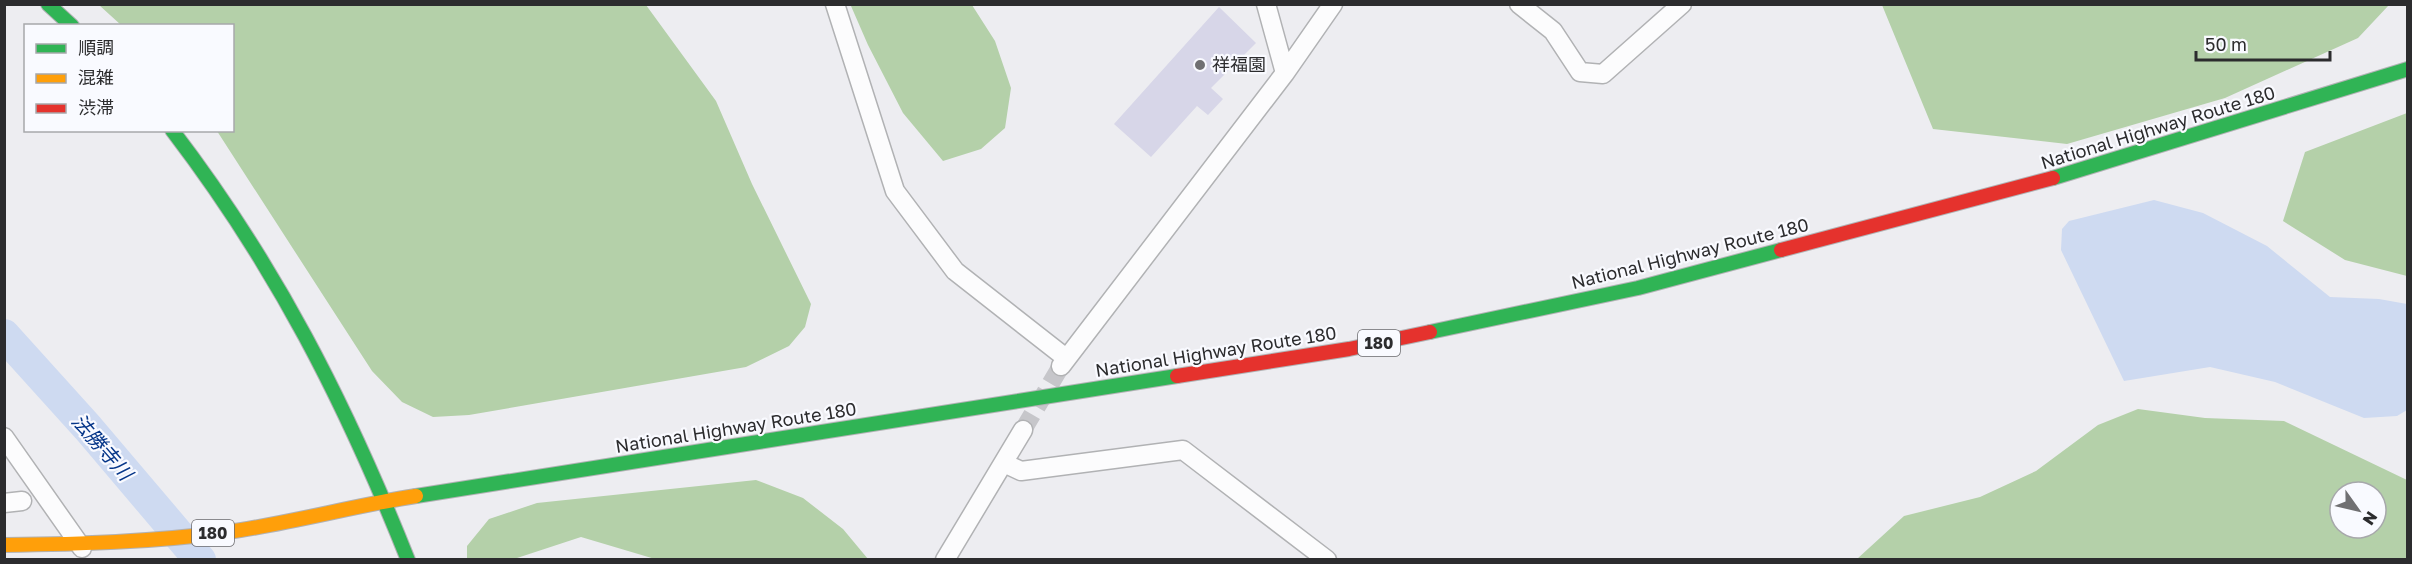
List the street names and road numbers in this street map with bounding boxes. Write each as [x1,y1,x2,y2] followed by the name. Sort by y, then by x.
[2038,81,2278,173] street label: National Highway Route 180
[1569,213,1811,293] street label: National Highway Route 180
[1094,321,1338,381] street label: National Highway Route 180
[1358,330,1400,356] road number: 180
[614,397,858,457] street label: National Highway Route 180
[192,520,234,546] road number: 180

